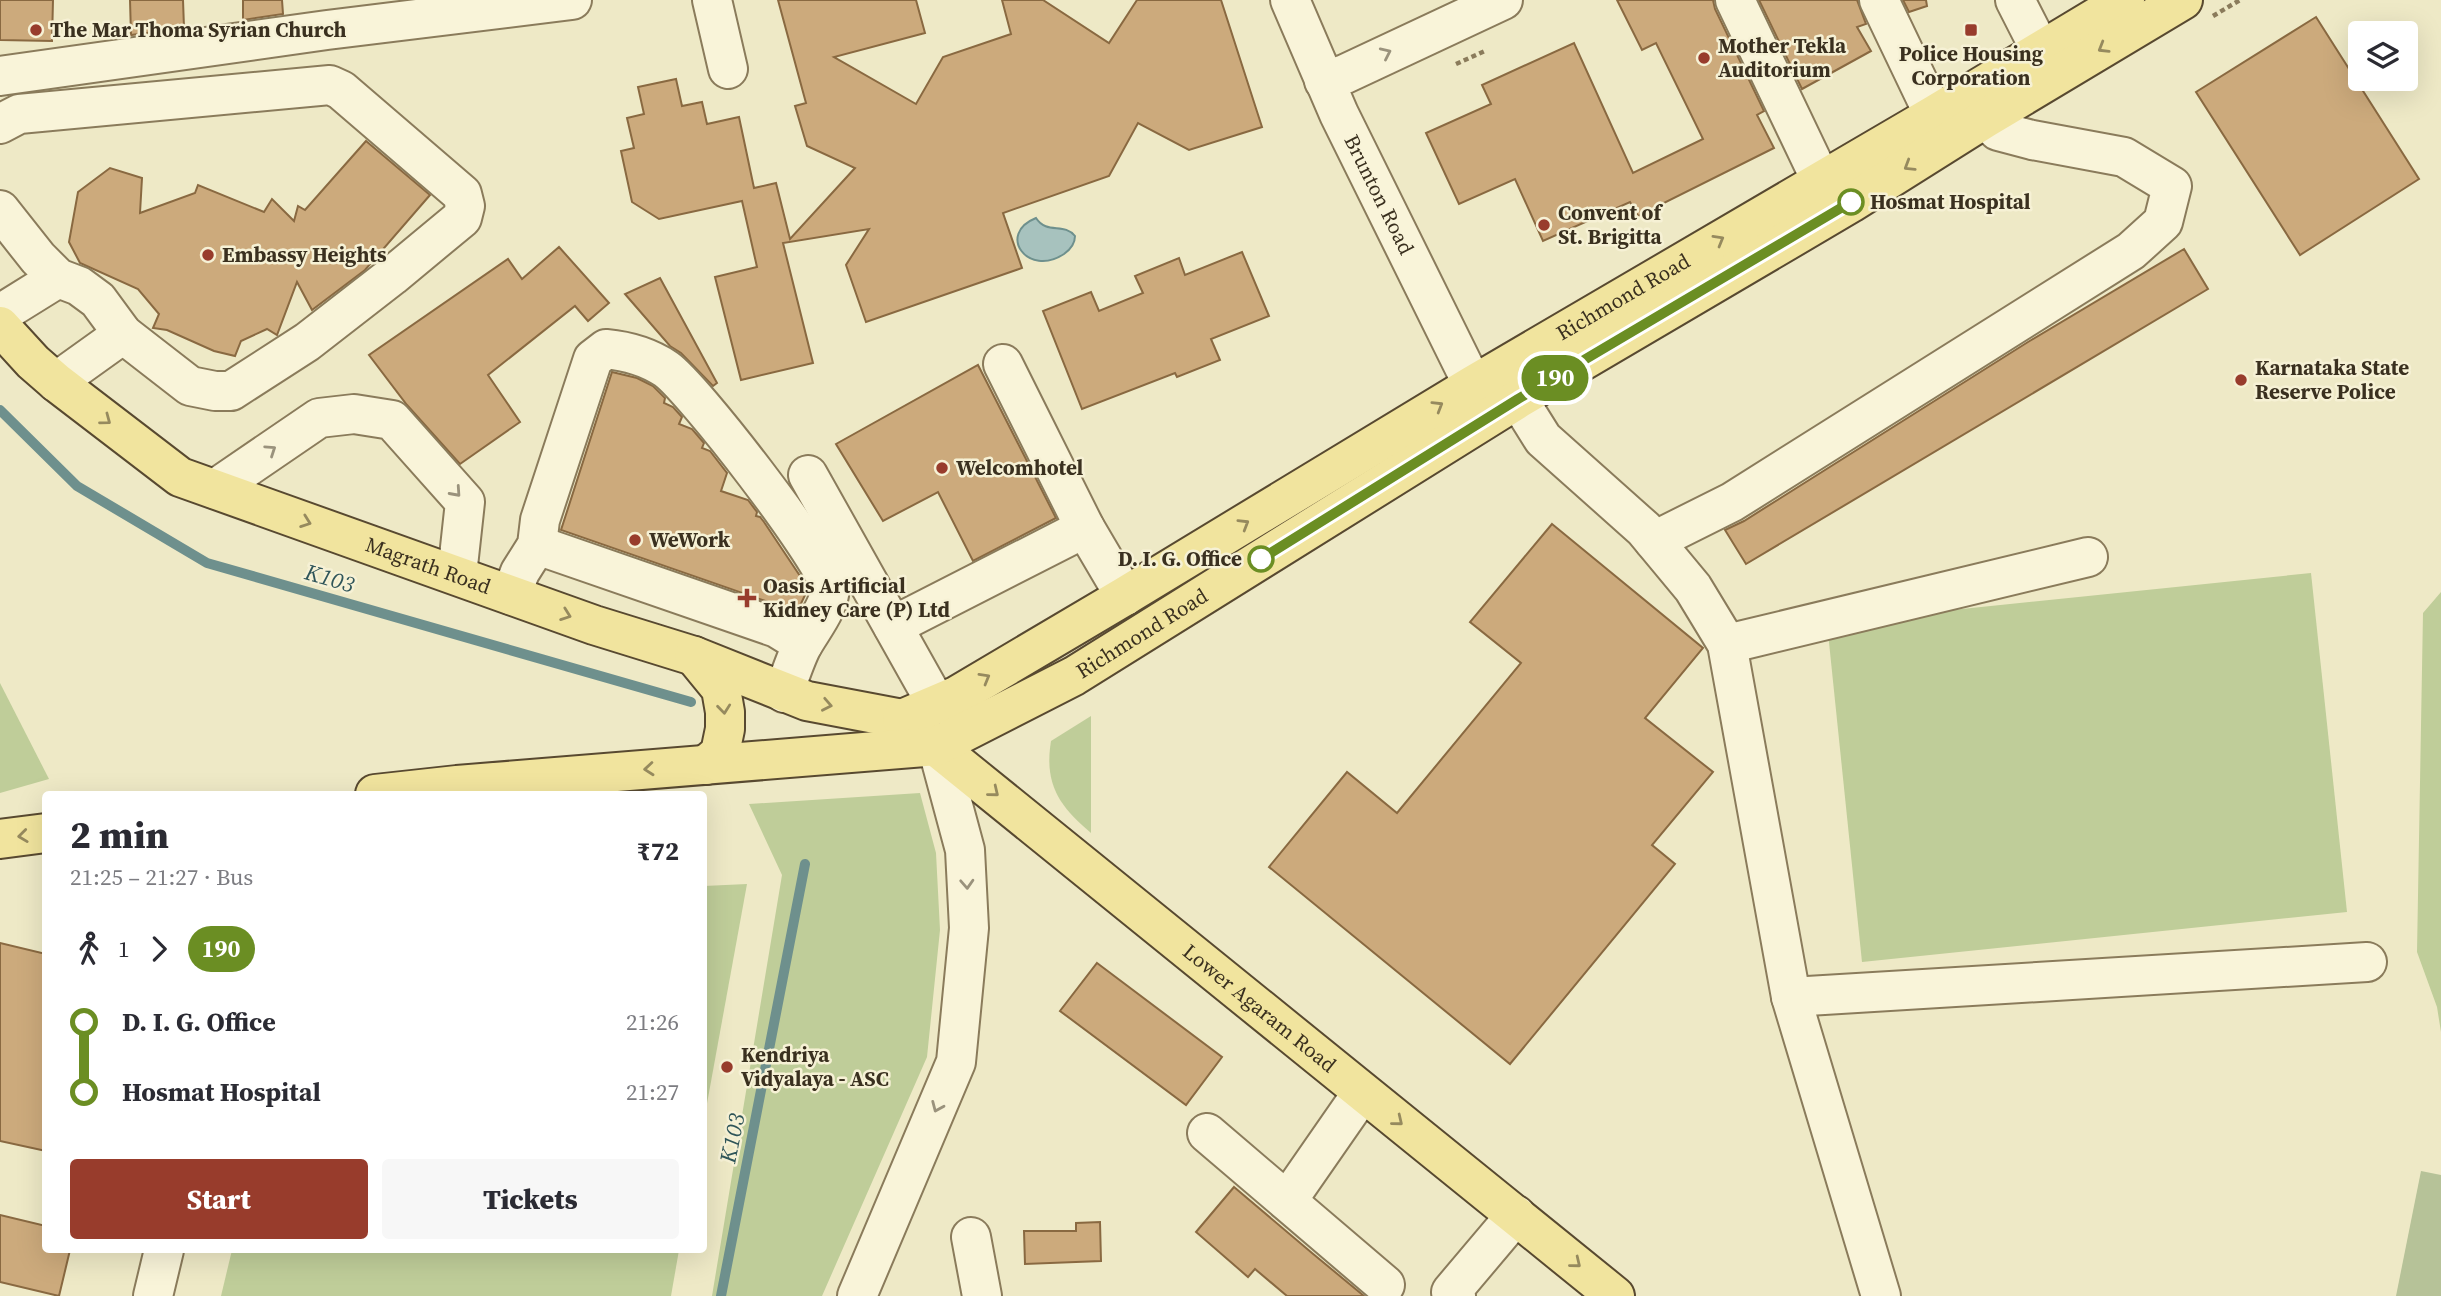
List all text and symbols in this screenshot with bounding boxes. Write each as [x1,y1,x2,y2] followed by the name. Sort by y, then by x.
[50,15,346,44] place label: The Mar Thoma Syrian Church
[2348,21,2418,91] map controls
[2348,21,2418,91] button: layers
[28,22,44,38] marker: The Mar Thoma Syrian Church
[1963,22,1979,38] marker: Police Housing Corporation
[1718,31,1847,84] place label: Mother Tekla Auditorium
[1899,39,2044,92] place label: Police Housing Corporation
[2097,39,2110,52] one-way arrow
[1379,47,1391,61] one-way arrow
[1696,50,1712,66] marker: Mother Tekla Auditorium
[1337,129,1421,259] street label: Brunton Road
[1903,158,1916,171] one-way arrow
[1870,187,2031,216] place label: Hosmat Hospital
[1838,189,1864,215] marker: Hosmat Hospital
[1558,198,1663,251] place label: Convent of St. Brigitta
[1536,217,1552,233] marker: Convent of St. Brigitta
[1711,235,1724,248] one-way arrow
[222,240,387,269] place label: Embassy Heights
[1551,246,1695,347] street label: Richmond Road
[200,247,216,263] marker: Embassy Heights
[2255,353,2409,406] place label: Karnataka State Reserve Police
[1515,355,1595,401] line badge: 190
[1535,361,1575,394] text: 190
[2233,372,2249,388] marker: Karnataka State Reserve Police
[1431,401,1444,414] one-way arrow
[98,412,110,424] one-way arrow
[263,446,276,458] one-way arrow
[956,453,1084,482] place label: Welcomhotel
[934,460,950,476] marker: Welcomhotel
[448,484,461,497] one-way arrow
[300,513,312,527] one-way arrow
[1236,519,1249,532] one-way arrow
[649,525,730,554] place label: WeWork
[362,529,495,601] street label: Magrath Road
[627,532,643,548] marker: WeWork
[1118,544,1242,573] place label: D. I. G. Office
[1248,546,1274,572] marker: D. I. G. Office
[300,555,359,600] water label: K103
[763,571,950,624] place label: Oasis Artificial Kidney Care (P) Ltd
[1070,581,1213,685] street label: Richmond Road
[737,588,757,608] marker: Oasis Artificial Kidney Care (P) Ltd
[560,607,572,621] one-way arrow
[978,673,991,686] one-way arrow
[821,697,833,712] one-way arrow
[716,703,731,715] one-way arrow
[643,761,654,776] one-way arrow
[985,784,998,796] one-way arrow
[70,809,169,861] text: 2 min
[17,828,28,843] one-way arrow
[637,833,679,869] text: ₹72
[70,861,253,893] text: 21:25 – 21:27 · Bus
[959,879,974,890] one-way arrow
[70,930,108,968] icon: walk
[140,930,178,968] icon: forward
[202,932,241,965] text: 190
[118,933,130,965] text: 1
[1177,937,1343,1079] street label: Lower Agaram Road
[122,1004,276,1040] text: D. I. G. Office
[626,1006,679,1038] text: 21:26
[741,1040,889,1093] place label: Kendriya Vidyalaya - ASC
[719,1059,735,1075] marker: Kendriya Vidyalaya - ASC
[122,1074,321,1110] text: Hosmat Hospital
[626,1076,679,1108] text: 21:27
[932,1100,946,1112] one-way arrow
[711,1110,753,1167] water label: K103
[1391,1113,1403,1126] one-way arrow
[70,1159,368,1239] button: Start
[382,1159,679,1239] button: Tickets
[1568,1255,1580,1268] one-way arrow

